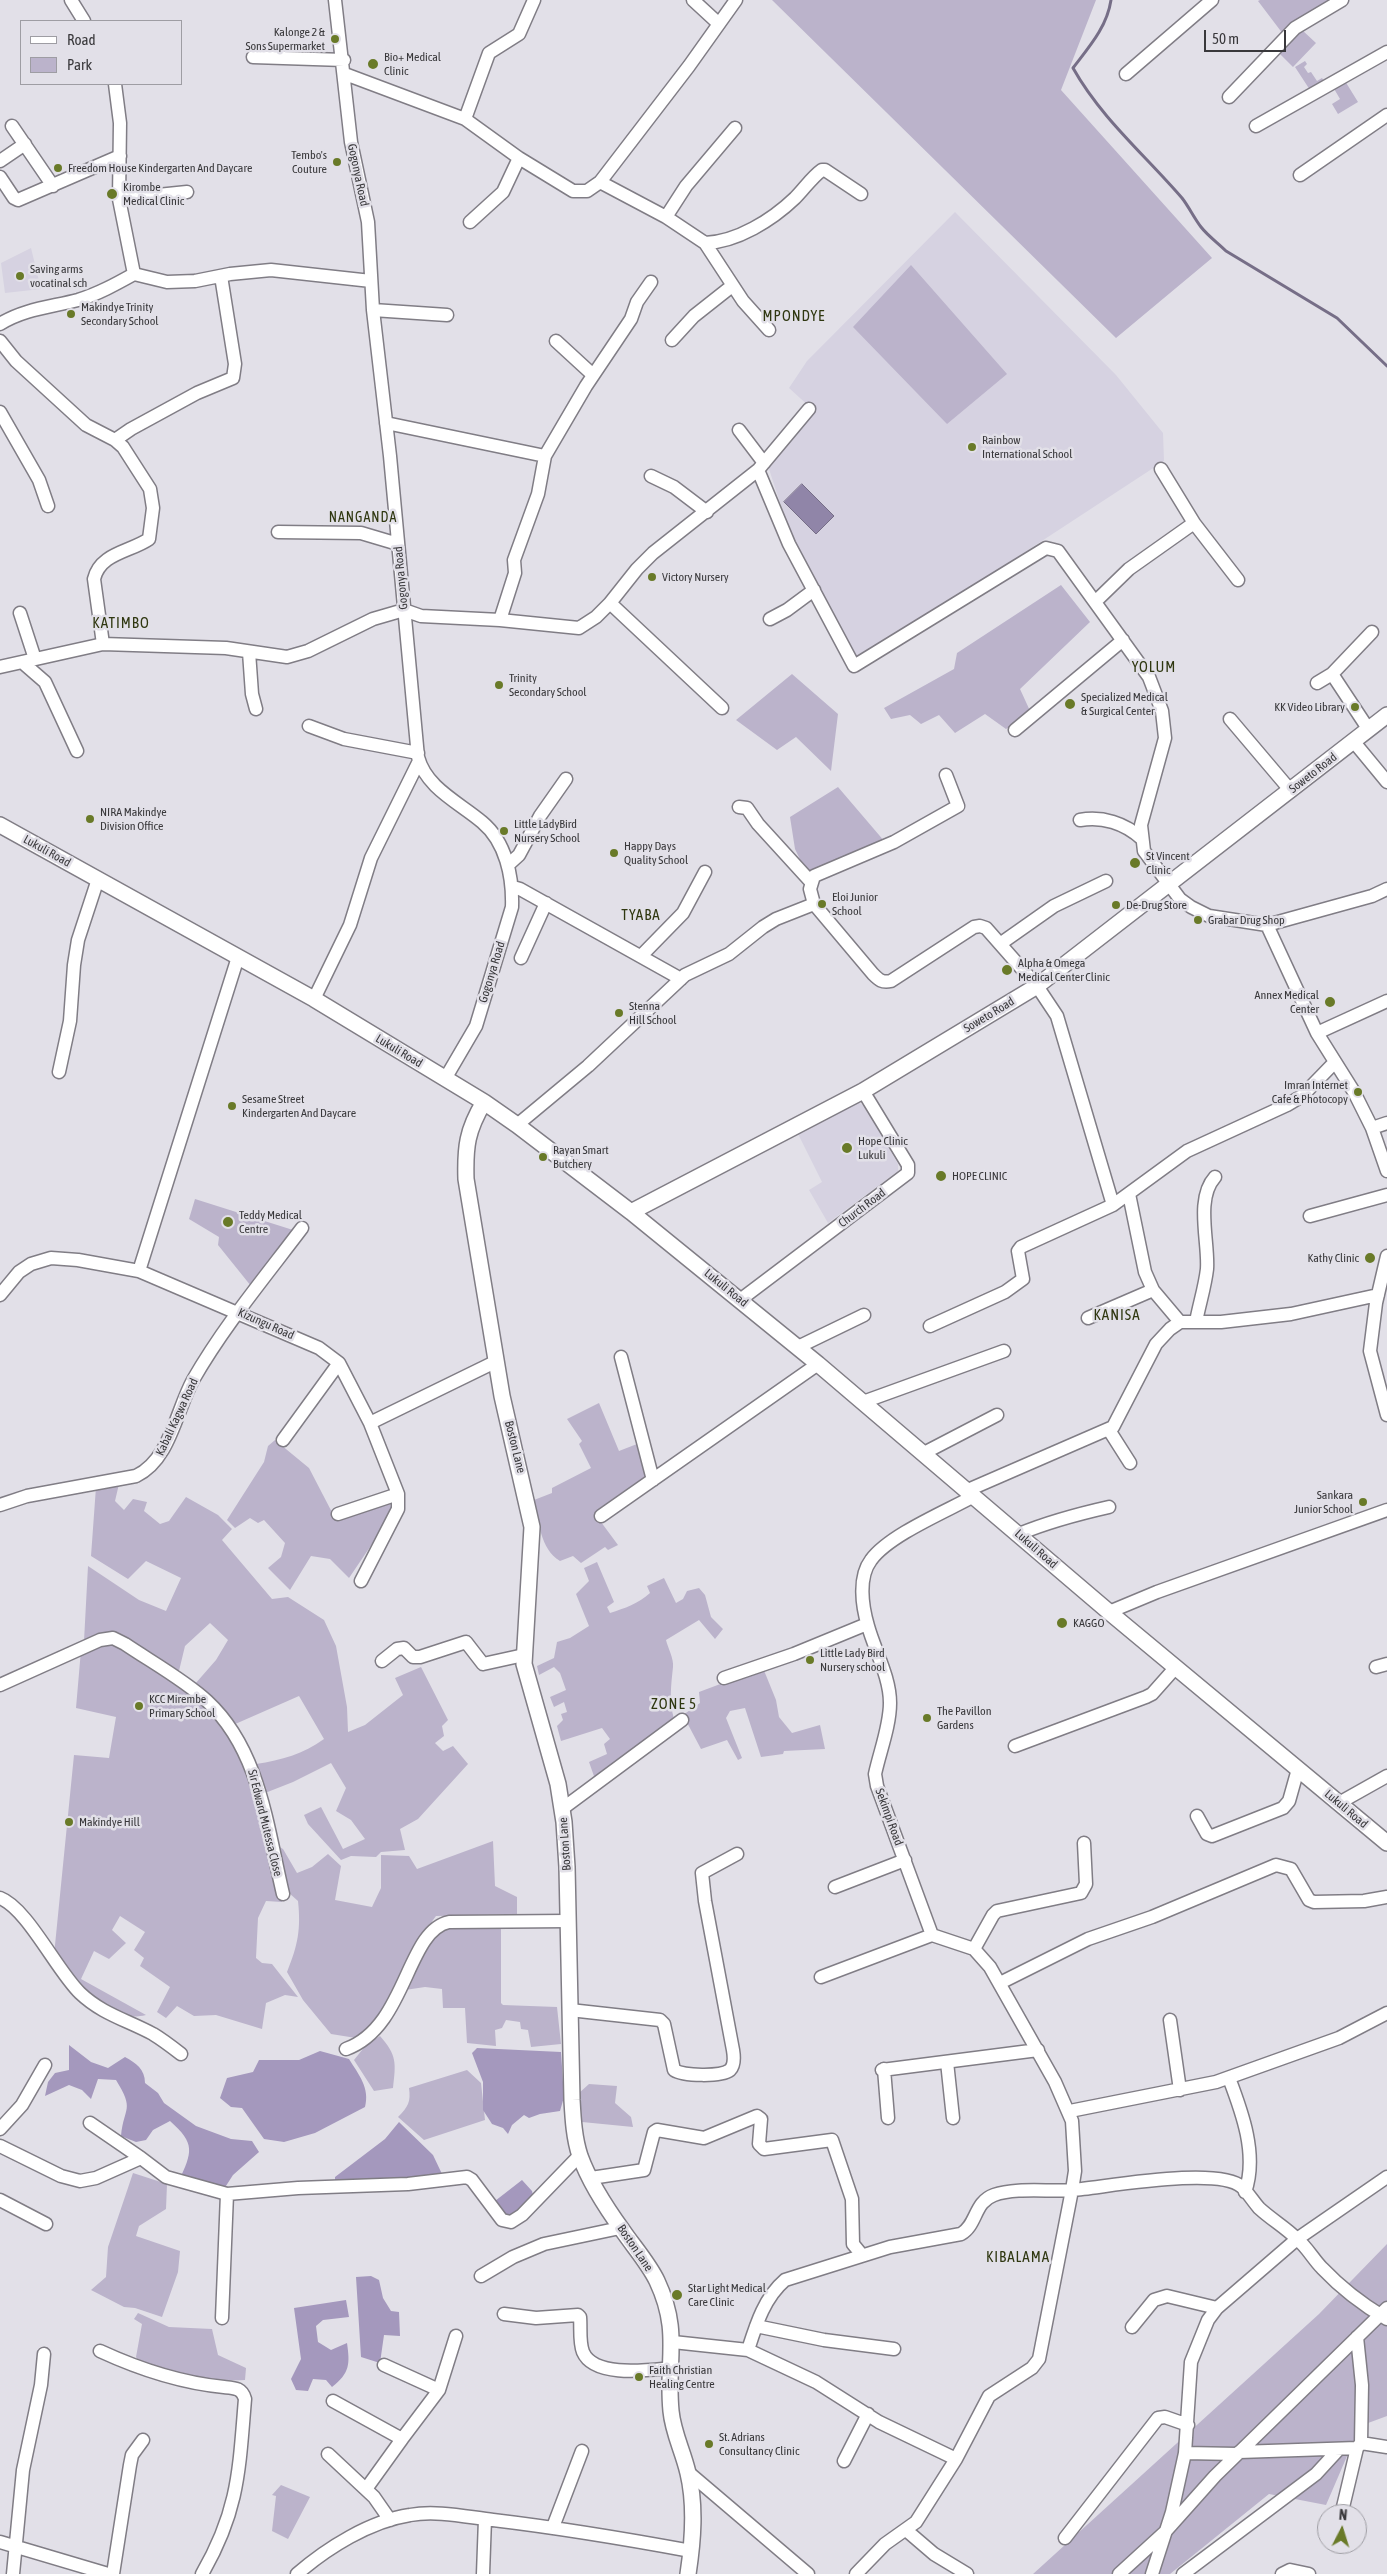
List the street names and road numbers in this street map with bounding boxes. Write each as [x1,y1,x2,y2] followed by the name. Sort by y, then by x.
[344,143,372,207] street label: Gogonya Road
[391,546,411,610] street label: Gogonya Road
[1286,750,1340,796] street label: Soweto Road
[21,832,73,870] street label: Lukuli Road
[476,940,508,1004] street label: Gogonya Road
[961,994,1017,1036] street label: Soweto Road
[373,1031,425,1071] street label: Lukuli Road
[836,1186,888,1230] street label: Church Road
[701,1266,751,1310] street label: Lukuli Road
[236,1305,296,1343] street label: Kizungu Road
[153,1376,201,1458] street label: Kabali Kagwa Road
[502,1419,528,1475] street label: Boston Lane
[1012,1527,1060,1571] street label: Lukuli Road
[245,1768,285,1878] street label: Sir Edward Mutessa Close
[872,1786,906,1848] street label: Sekimpi Road
[1321,1787,1371,1831] street label: Lukuli Road
[556,1817,574,1871] street label: Boston Lane
[614,2222,656,2274] street label: Boston Lane

